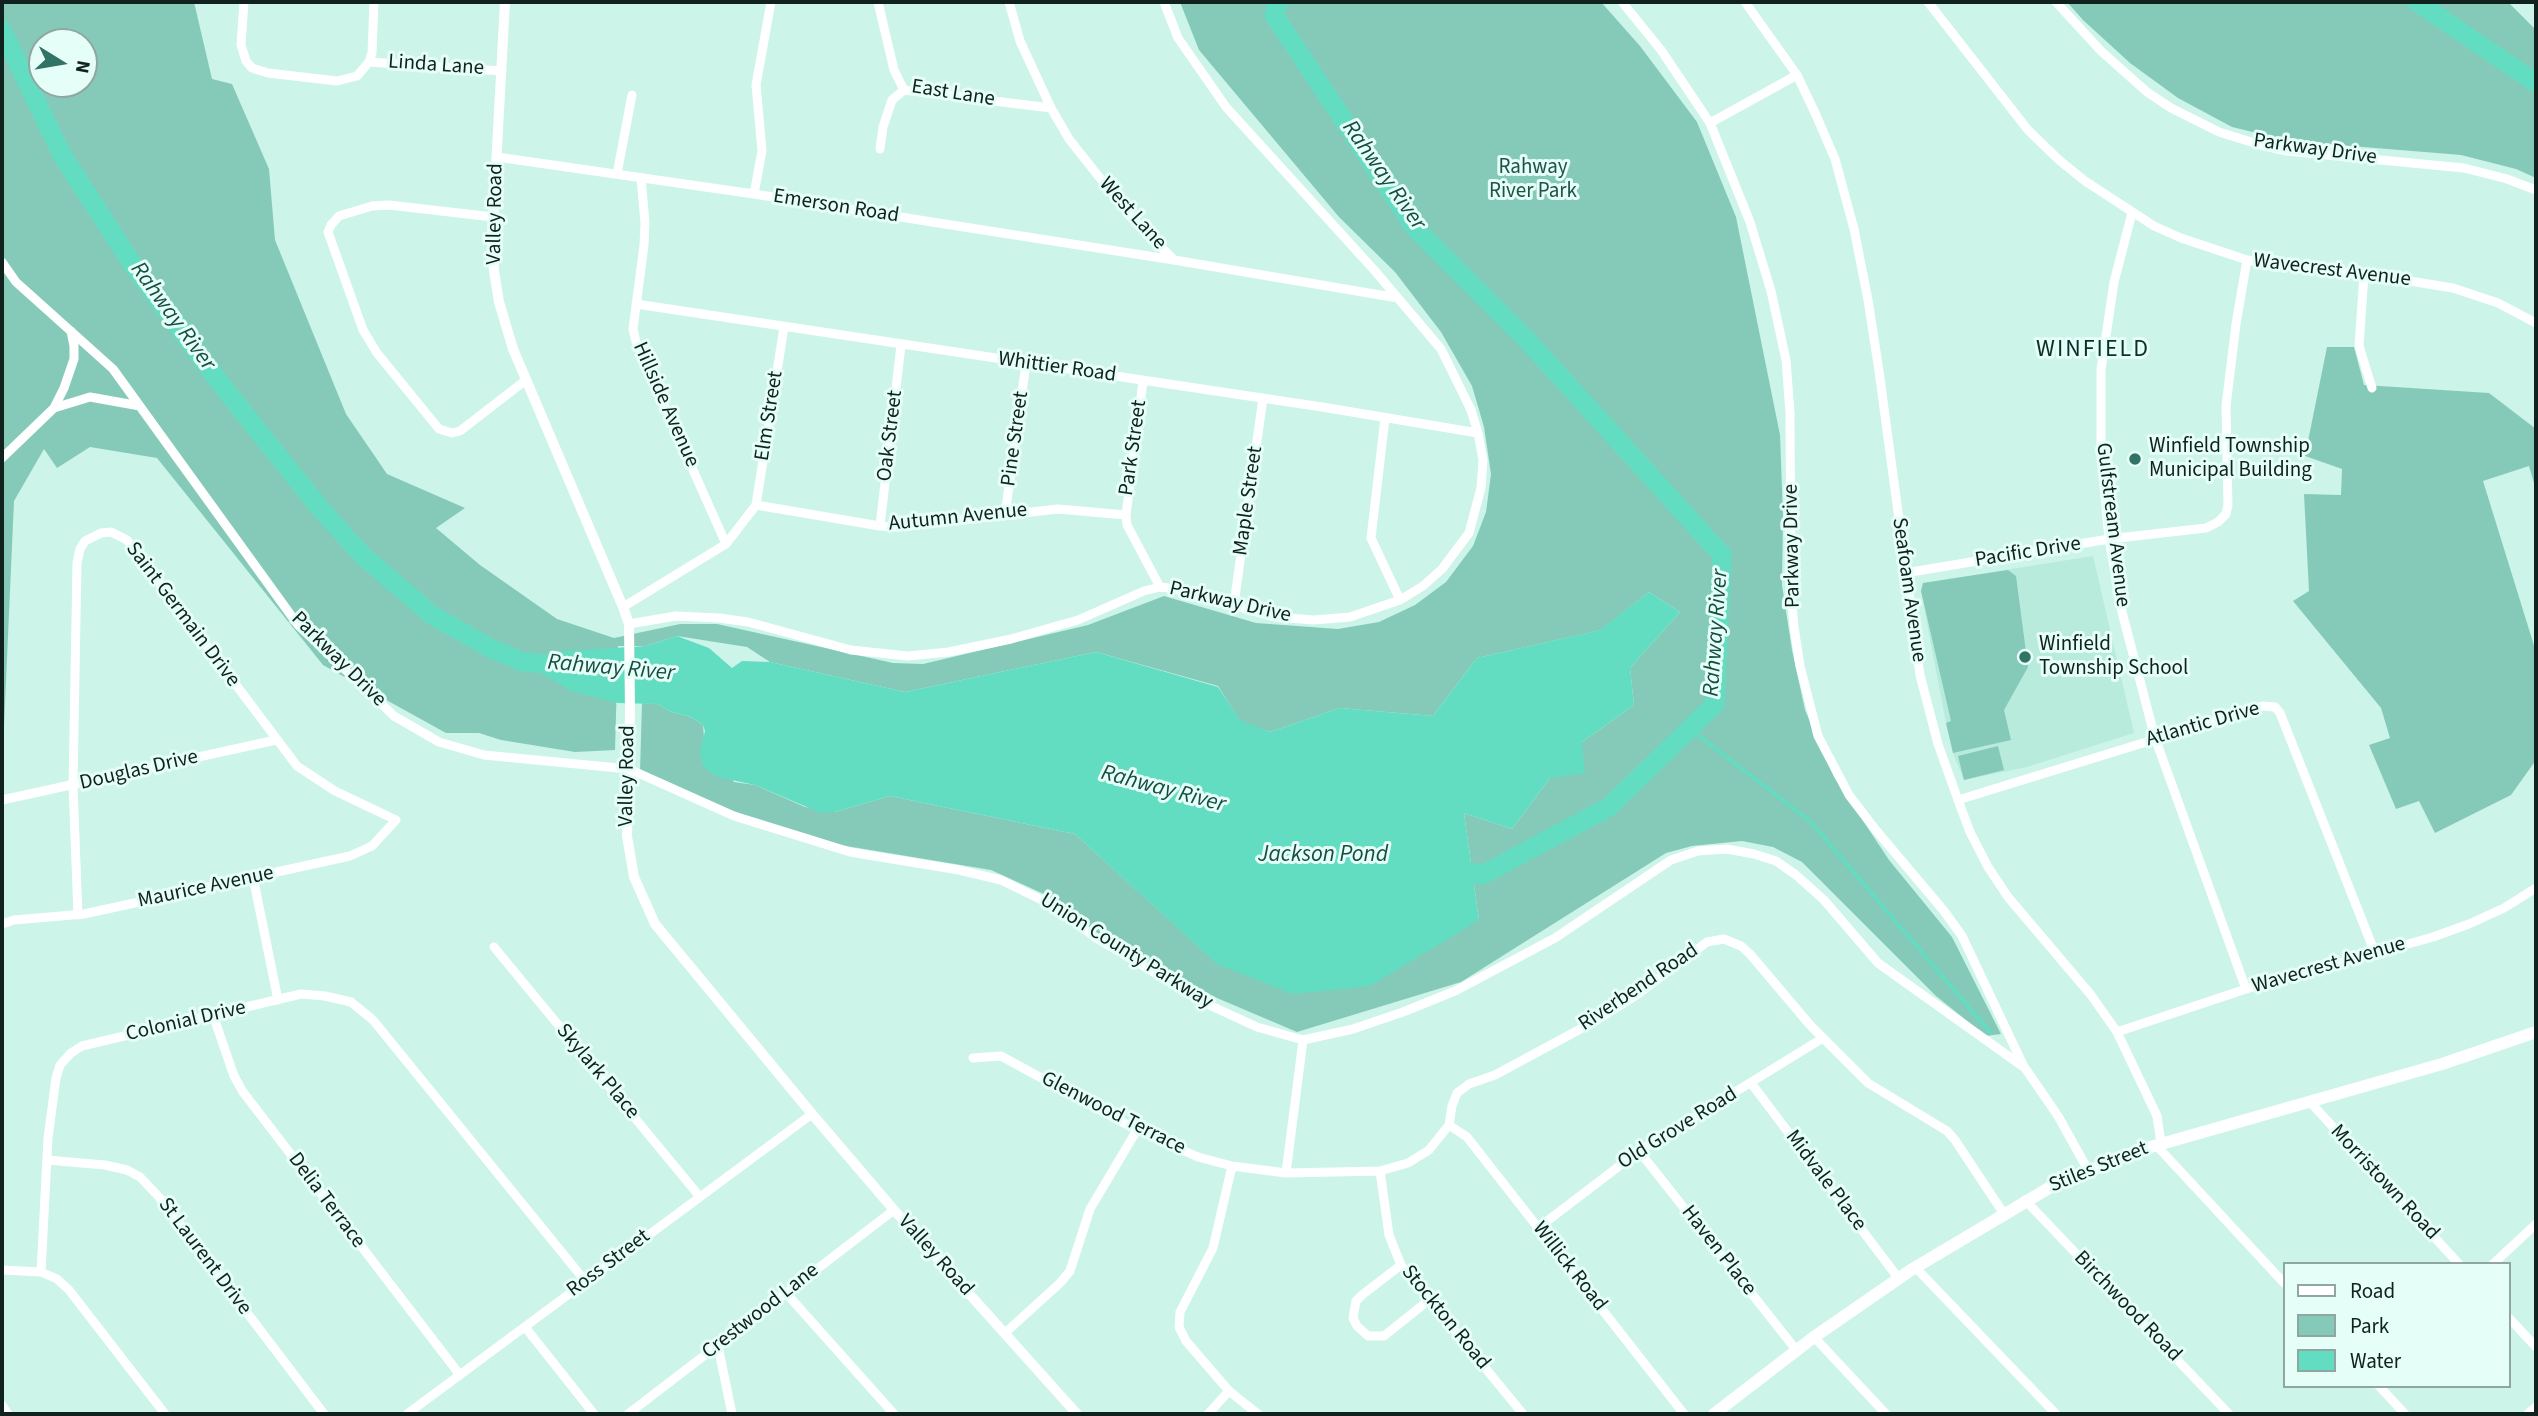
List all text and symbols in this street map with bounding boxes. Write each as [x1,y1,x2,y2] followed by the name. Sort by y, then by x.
[28,28,98,98] north arrow
[387,50,485,82] street label: Linda Lane
[68,58,97,75] text: N
[910,75,996,113] street label: East Lane
[1335,116,1431,236] water label: Rahway River
[2252,129,2378,171] street label: Parkway Drive
[1489,155,1577,205] park label: Rahway River Park
[483,163,509,265] street label: Valley Road
[1093,172,1171,256] street label: West Lane
[771,185,901,229] street label: Emerson Road
[2252,249,2412,293] street label: Wavecrest Avenue
[123,257,221,377] water label: Rahway River
[2037,337,2149,365] district label: WINFIELD
[626,338,704,472] street label: Hillside Avenue
[996,347,1118,389] street label: Whittier Road
[750,369,790,463] street label: Elm Street
[873,389,909,483] street label: Oak Street
[997,390,1035,488] street label: Pine Street
[1115,399,1153,497] street label: Park Street
[2149,434,2312,484] place label: Winfield Township Municipal Building
[2089,441,2135,609] street label: Gulfstream Avenue
[1229,445,1269,557] street label: Maple Street
[2127,451,2143,467] marker: Winfield Township Municipal Building
[1779,484,1807,608] street label: Parkway Drive
[888,498,1028,538] street label: Autumn Avenue
[1885,516,1931,664] street label: Seafoam Avenue
[1973,532,2083,574] street label: Pacific Drive
[119,538,245,692] street label: Saint Germain Drive
[1699,568,1735,698] water label: Rahway River
[1167,577,1293,629] street label: Parkway Drive
[285,607,391,713] street label: Parkway Drive
[2039,632,2188,682] place label: Winfield Township School
[2017,649,2033,665] marker: Winfield Township School
[546,650,676,688] water label: Rahway River
[2143,697,2263,753] street label: Atlantic Drive
[615,725,641,827] street label: Valley Road
[77,745,201,797] street label: Douglas Drive
[1098,760,1228,820] water label: Rahway River
[1258,842,1388,870] water label: Jackson Pond
[136,861,276,915] street label: Maurice Avenue
[1035,889,1217,1015] street label: Union County Parkway
[2249,932,2409,1000] street label: Wavecrest Avenue
[1574,939,1704,1037] street label: Riverbend Road
[124,996,248,1048] street label: Colonial Drive
[550,1019,644,1125] street label: Skylark Place
[1037,1067,1189,1161] street label: Glenwood Terrace
[1614,1082,1742,1176] street label: Old Grove Road
[2324,1120,2444,1246] street label: Morristown Road
[1779,1126,1871,1236] street label: Midvale Place
[2046,1137,2152,1199] street label: Stiles Street
[282,1148,370,1254] street label: Delia Terrace
[152,1194,256,1320] street label: St Laurent Drive
[1675,1201,1761,1301] street label: Haven Place
[892,1210,978,1302] street label: Valley Road
[1526,1217,1612,1317] street label: Willick Road
[562,1225,656,1303] street label: Ross Street
[2068,1246,2186,1368] street label: Birchwood Road
[698,1259,824,1365] street label: Crestwood Lane
[1395,1261,1495,1375] street label: Stockton Road
[2282,1262,2510,1388] legend
[2350,1276,2395,1306] text: Road
[2350,1311,2389,1341] text: Park
[2350,1346,2401,1376] text: Water

